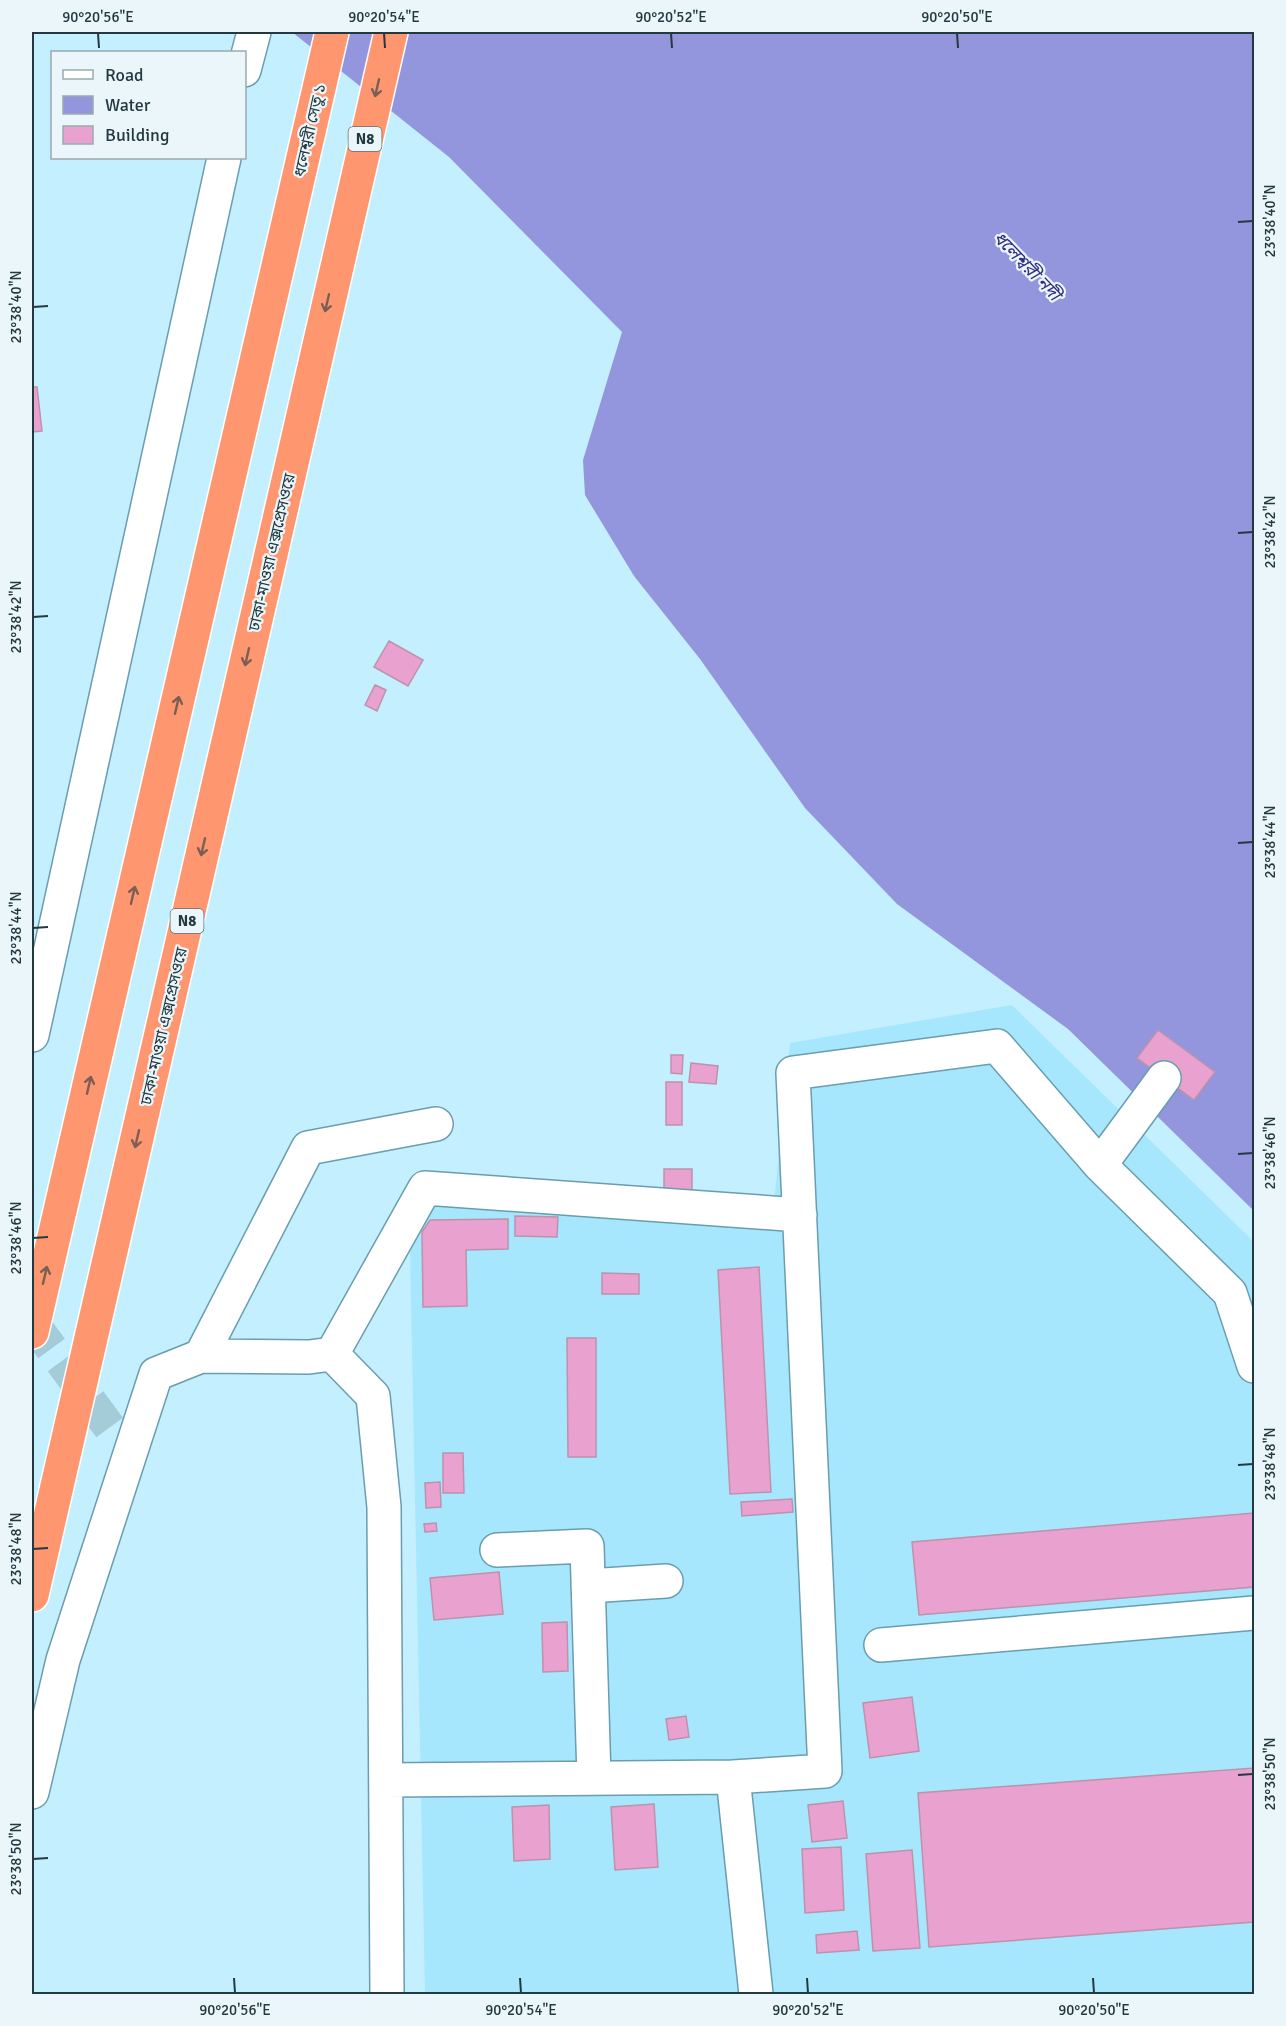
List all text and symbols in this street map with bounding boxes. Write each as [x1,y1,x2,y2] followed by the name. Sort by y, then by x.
[62,8,134,26] text: 90°20'56"E
[348,8,420,26] text: 90°20'54"E
[635,8,707,26] text: 90°20'52"E
[921,8,993,26] text: 90°20'50"E
[51,51,246,159] legend
[105,64,144,86] text: Road
[371,79,383,98] one-way arrow
[290,82,330,179] street label: ধলেশ্বরী সেতু ১
[105,94,151,116] text: Water
[105,124,169,146] text: Building
[348,127,382,151] road number: N8
[1261,184,1279,258] text: 23°38'40"N
[989,227,1068,307] water label: ধলেশ্বরী নদী
[7,270,25,344] text: 23°38'40"N
[321,293,333,312] one-way arrow
[244,471,300,634] street label: ঢাকা-মাওয়া এক্সপ্রেসওয়ে
[1261,495,1279,569] text: 23°38'42"N
[7,580,25,654] text: 23°38'42"N
[240,647,252,666] one-way arrow
[171,696,183,715] one-way arrow
[1261,805,1279,879] text: 23°38'44"N
[197,837,209,856] one-way arrow
[127,886,139,905] one-way arrow
[7,891,25,965] text: 23°38'44"N
[170,909,204,933] road number: N8
[136,945,192,1108] street label: ঢাকা-মাওয়া এক্সপ্রেসওয়ে
[84,1076,95,1096] one-way arrow
[1261,1116,1279,1190] text: 23°38'46"N
[131,1129,142,1149] one-way arrow
[7,1201,25,1275] text: 23°38'46"N
[40,1266,52,1285] one-way arrow
[1261,1427,1279,1501] text: 23°38'48"N
[7,1512,25,1586] text: 23°38'48"N
[1261,1737,1279,1811] text: 23°38'50"N
[7,1822,25,1896] text: 23°38'50"N
[199,2001,271,2019] text: 90°20'56"E
[485,2001,557,2019] text: 90°20'54"E
[772,2001,844,2019] text: 90°20'52"E
[1058,2001,1130,2019] text: 90°20'50"E

